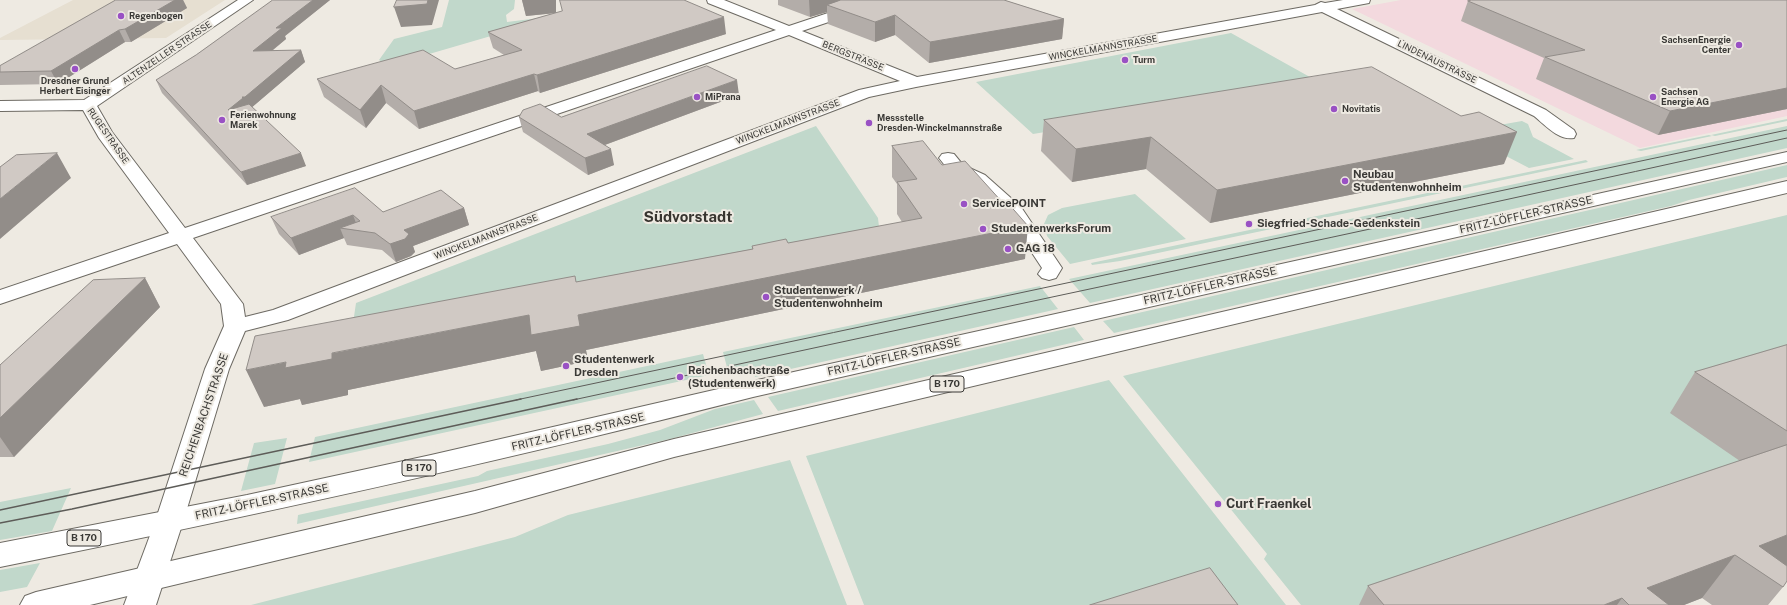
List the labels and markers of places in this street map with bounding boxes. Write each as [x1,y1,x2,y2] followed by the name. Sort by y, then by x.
[116,11,126,21] marker: Regenbogen
[129,11,183,21] place label: Regenbogen
[1661,35,1731,56] place label: SachsenEnergie Center
[1734,40,1744,50] marker: SachsenEnergie Center
[1120,55,1130,65] marker: Turm
[1133,55,1155,65] place label: Turm
[70,64,80,74] marker: Dresdner Grund Herbert Eisinger
[40,76,110,97] place label: Dresdner Grund Herbert Eisinger
[1661,87,1709,108] place label: Sachsen Energie AG
[692,92,702,102] marker: MiPrana
[705,92,741,102] place label: MiPrana
[1648,92,1658,102] marker: Sachsen Energie AG
[1329,104,1339,114] marker: Novitatis
[1342,104,1381,114] place label: Novitatis
[230,110,296,131] place label: Ferienwohnung Marek
[877,113,1002,134] place label: Messstelle Dresden-Winckelmannstraße
[217,115,227,125] marker: Ferienwohnung Marek
[864,118,874,128] marker: Messstelle Dresden-Winckelmannstraße
[1353,168,1461,194] place label: Neubau Studentenwohnheim
[1340,176,1350,186] marker: Neubau Studentenwohnheim
[972,197,1046,211] place label: ServicePOINT
[959,199,969,209] marker: ServicePOINT
[1257,217,1420,231] place label: Siegfried-Schade-Gedenkstein
[1244,219,1254,229] marker: Siegfried-Schade-Gedenkstein
[991,222,1111,236] place label: StudentenwerksForum
[978,224,988,234] marker: StudentenwerksForum
[1016,242,1055,256] place label: GAG 18
[1003,244,1013,254] marker: GAG 18
[774,284,882,310] place label: Studentenwerk / Studentenwohnheim
[761,292,771,302] marker: Studentenwerk / Studentenwohnheim
[574,353,655,379] place label: Studentenwerk Dresden
[561,361,571,371] marker: Studentenwerk Dresden
[688,364,790,390] place label: Reichenbachstraße (Studentenwerk)
[675,372,685,382] marker: Reichenbachstraße (Studentenwerk)
[1226,496,1311,512] place label: Curt Fraenkel
[1213,499,1223,509] marker: Curt Fraenkel

